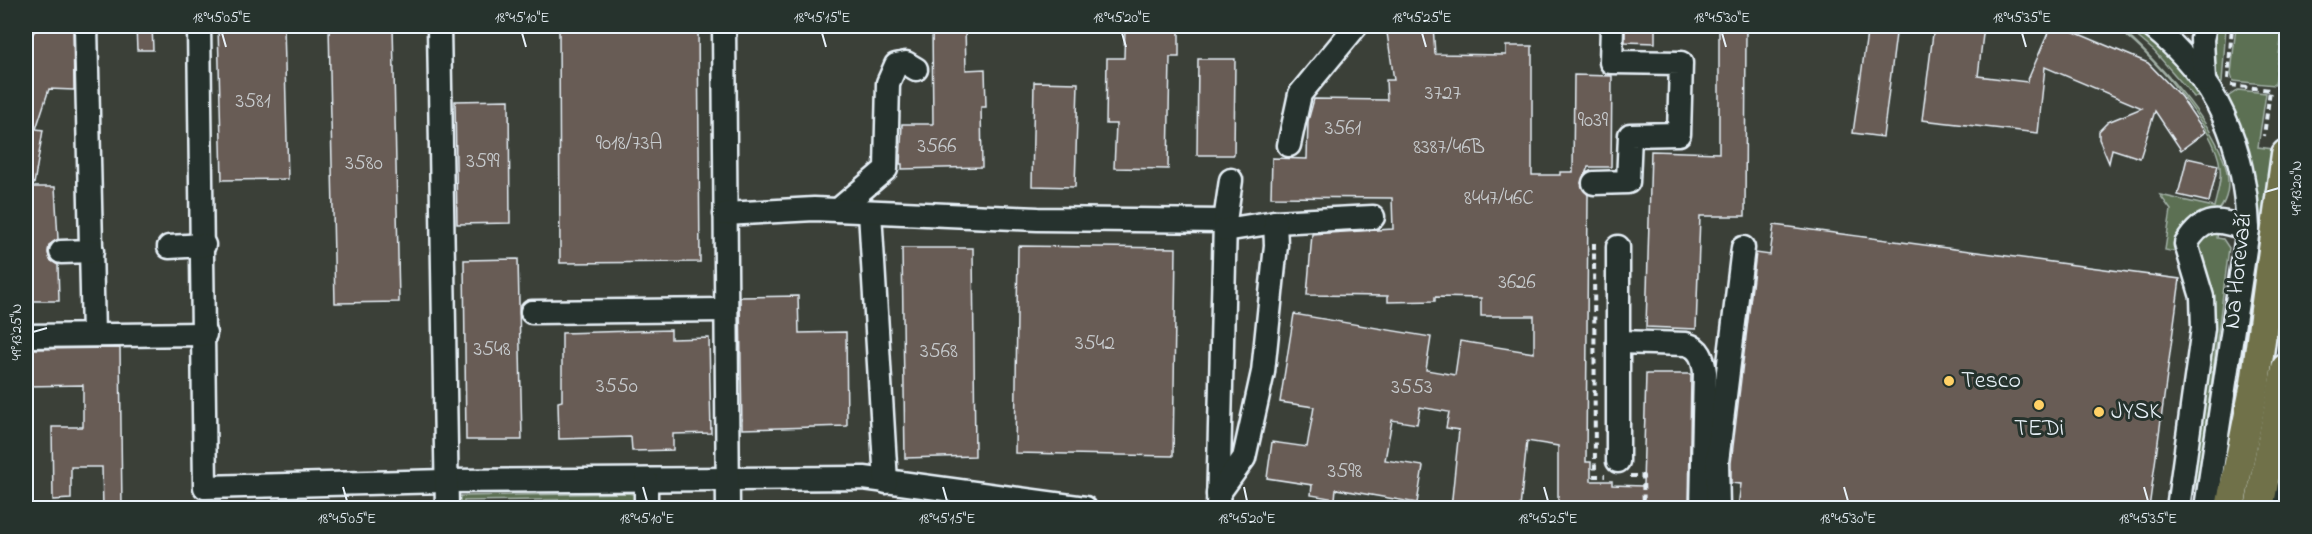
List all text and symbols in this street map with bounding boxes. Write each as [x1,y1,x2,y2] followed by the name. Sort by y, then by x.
[193,7,251,29] text: 18°45'05"E
[495,7,549,29] text: 18°45'10"E
[794,7,850,29] text: 18°45'15"E
[1093,7,1151,29] text: 18°45'20"E
[1392,7,1452,29] text: 18°45'25"E
[1694,7,1750,29] text: 18°45'30"E
[1993,7,2051,29] text: 18°45'35"E
[1425,79,1462,109] house number: 3727
[235,87,271,117] house number: 3581
[1578,106,1609,136] house number: 9039
[1325,114,1362,144] house number: 3561
[596,129,662,159] house number: 9018/73A
[917,132,957,162] house number: 3566
[1413,133,1485,163] house number: 8387/46B
[466,147,500,177] house number: 3599
[345,149,383,179] house number: 3580
[2286,161,2308,215] text: 49°13'20"N
[1464,184,1534,214] house number: 8447/46C
[2216,211,2262,331] street label: Na Horevaží
[1498,268,1536,298] house number: 3626
[6,304,28,360] text: 49°13'25"N
[1075,329,1115,359] house number: 3542
[473,335,511,365] house number: 3548
[920,337,958,367] house number: 3568
[1961,364,2021,399] place label: Tesco
[596,372,638,402] house number: 3550
[1391,373,1433,403] house number: 3553
[1942,374,1956,388] marker: Tesco
[2111,395,2161,430] place label: JYSK
[2032,398,2046,412] marker: TEDi
[2092,405,2106,419] marker: JYSK
[2014,412,2064,447] place label: TEDi
[1328,457,1363,487] house number: 3598
[318,508,376,530] text: 18°45'05"E
[620,508,674,530] text: 18°45'10"E
[919,508,975,530] text: 18°45'15"E
[1218,508,1276,530] text: 18°45'20"E
[1518,508,1578,530] text: 18°45'25"E
[1820,508,1876,530] text: 18°45'30"E
[2119,508,2177,530] text: 18°45'35"E

